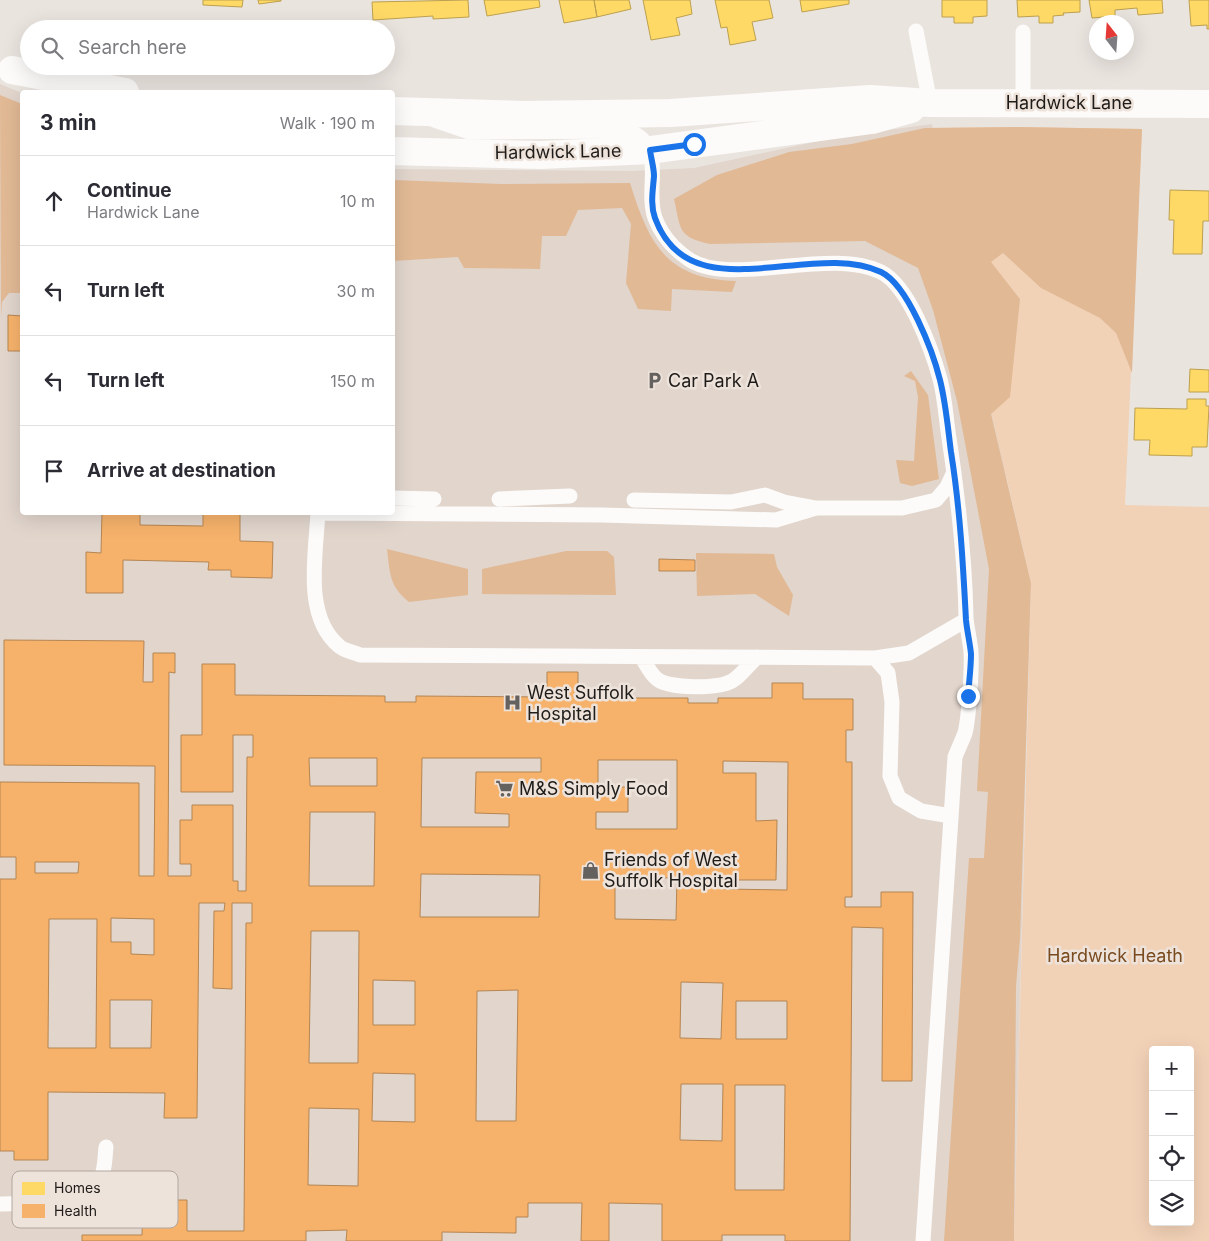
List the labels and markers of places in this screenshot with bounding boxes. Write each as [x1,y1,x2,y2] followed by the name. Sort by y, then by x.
[668,370,759,391] place label: Car Park A
[644,371,664,391] parking icon: Car Park A
[527,682,634,724] place label: West Suffolk Hospital
[503,693,523,713] hospital icon: West Suffolk Hospital
[519,778,668,799] place label: M&S Simply Food
[495,779,515,799] supermarket icon: M&S Simply Food
[604,849,738,891] place label: Friends of West Suffolk Hospital
[580,860,600,880] shop icon: Friends of West Suffolk Hospital

